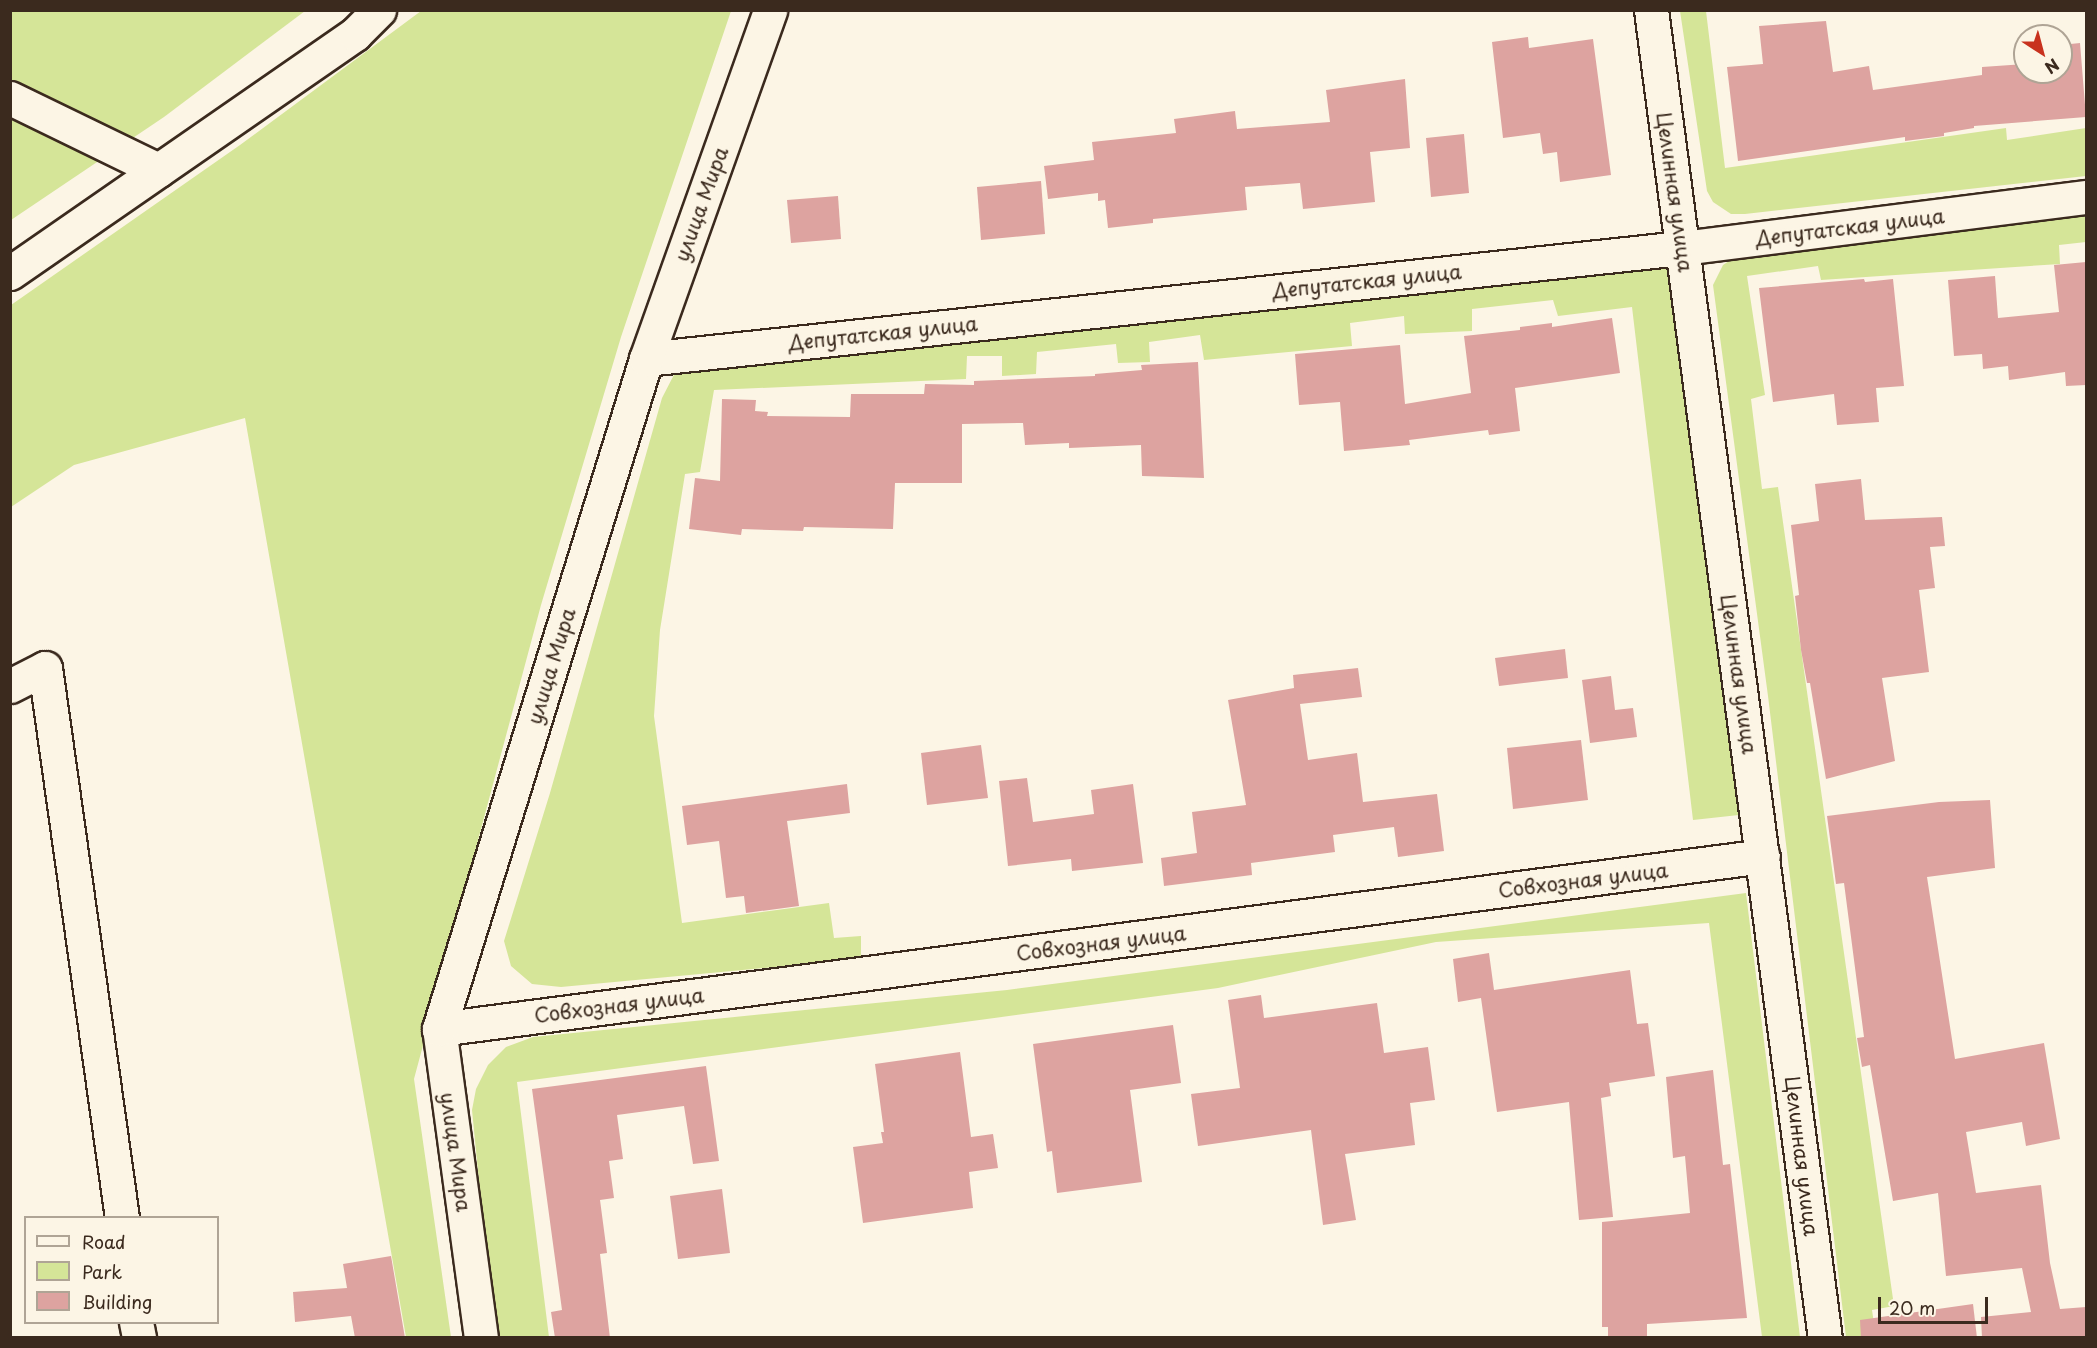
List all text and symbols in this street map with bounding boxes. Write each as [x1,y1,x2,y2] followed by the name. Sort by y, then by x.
[2013,24,2073,84] north arrow
[2040,54,2065,80] text: N
[1652,110,1698,274] street label: Целинная улица
[669,143,733,265] street label: улица Мира
[1754,203,1946,251] street label: Депутатская улица
[1271,259,1463,303] street label: Депутатская улица
[787,311,979,355] street label: Депутатская улица
[1716,592,1762,756] street label: Целинная улица
[522,604,580,728] street label: улица Мира
[1496,858,1670,902] street label: Совхозная улица
[1014,921,1188,965] street label: Совхозная улица
[532,983,706,1027] street label: Совхозная улица
[1780,1074,1824,1238] street label: Целинная улица
[436,1090,476,1214] street label: улица Мира
[24,1216,219,1324] legend
[82,1228,126,1255] text: Road
[82,1258,122,1285] text: Park
[1881,1285,1990,1323] scale bar
[82,1288,152,1315] text: Building
[1889,1294,1935,1321] text: 20 m

